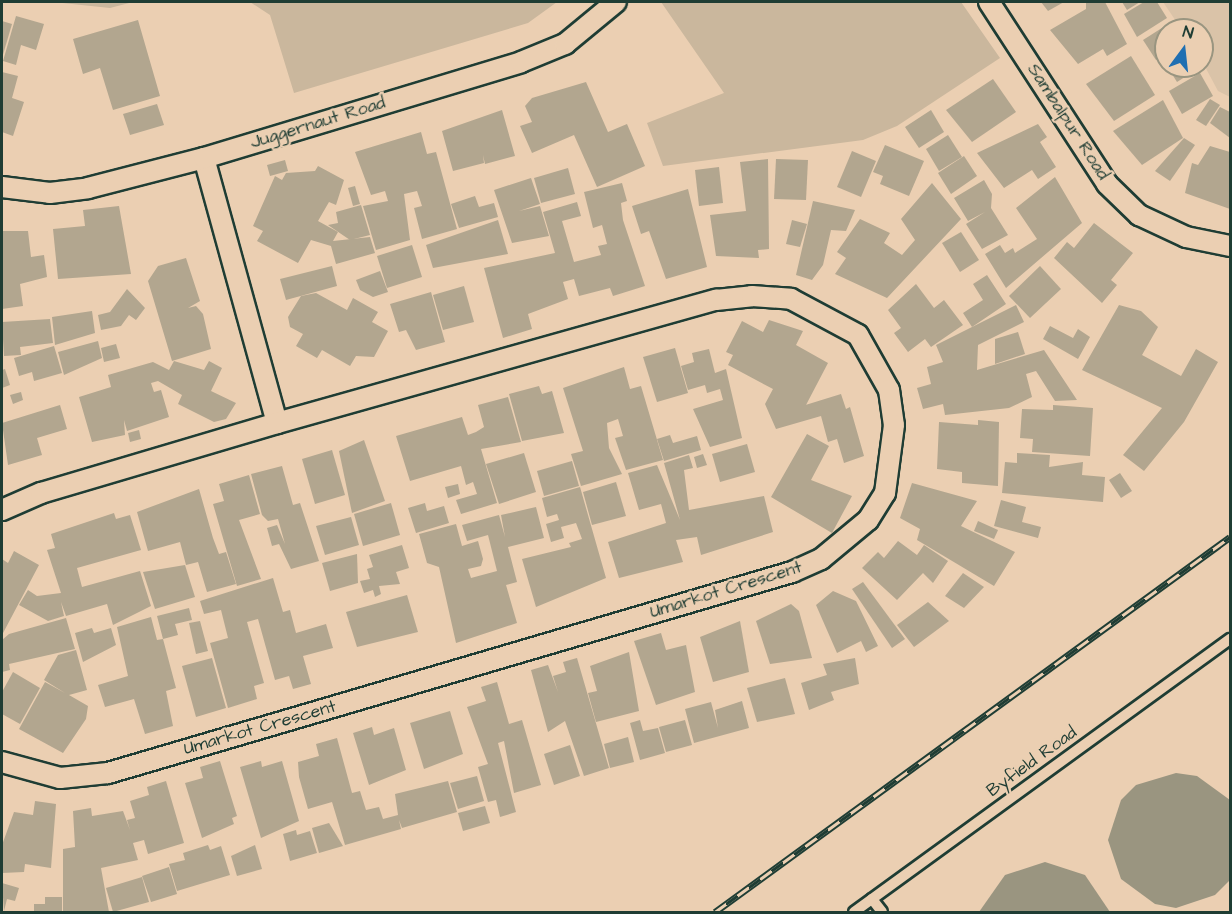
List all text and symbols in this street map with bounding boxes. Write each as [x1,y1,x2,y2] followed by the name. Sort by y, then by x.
[1154,18,1214,78] north arrow
[1180,21,1196,44] text: N
[1022,60,1114,184] street label: Sambalpur Road
[248,92,388,154] street label: Juggernaut Road
[647,557,805,623] street label: Umarkot Crescent
[181,696,339,760] street label: Umarkot Crescent
[983,722,1081,802] street label: Byfield Road

